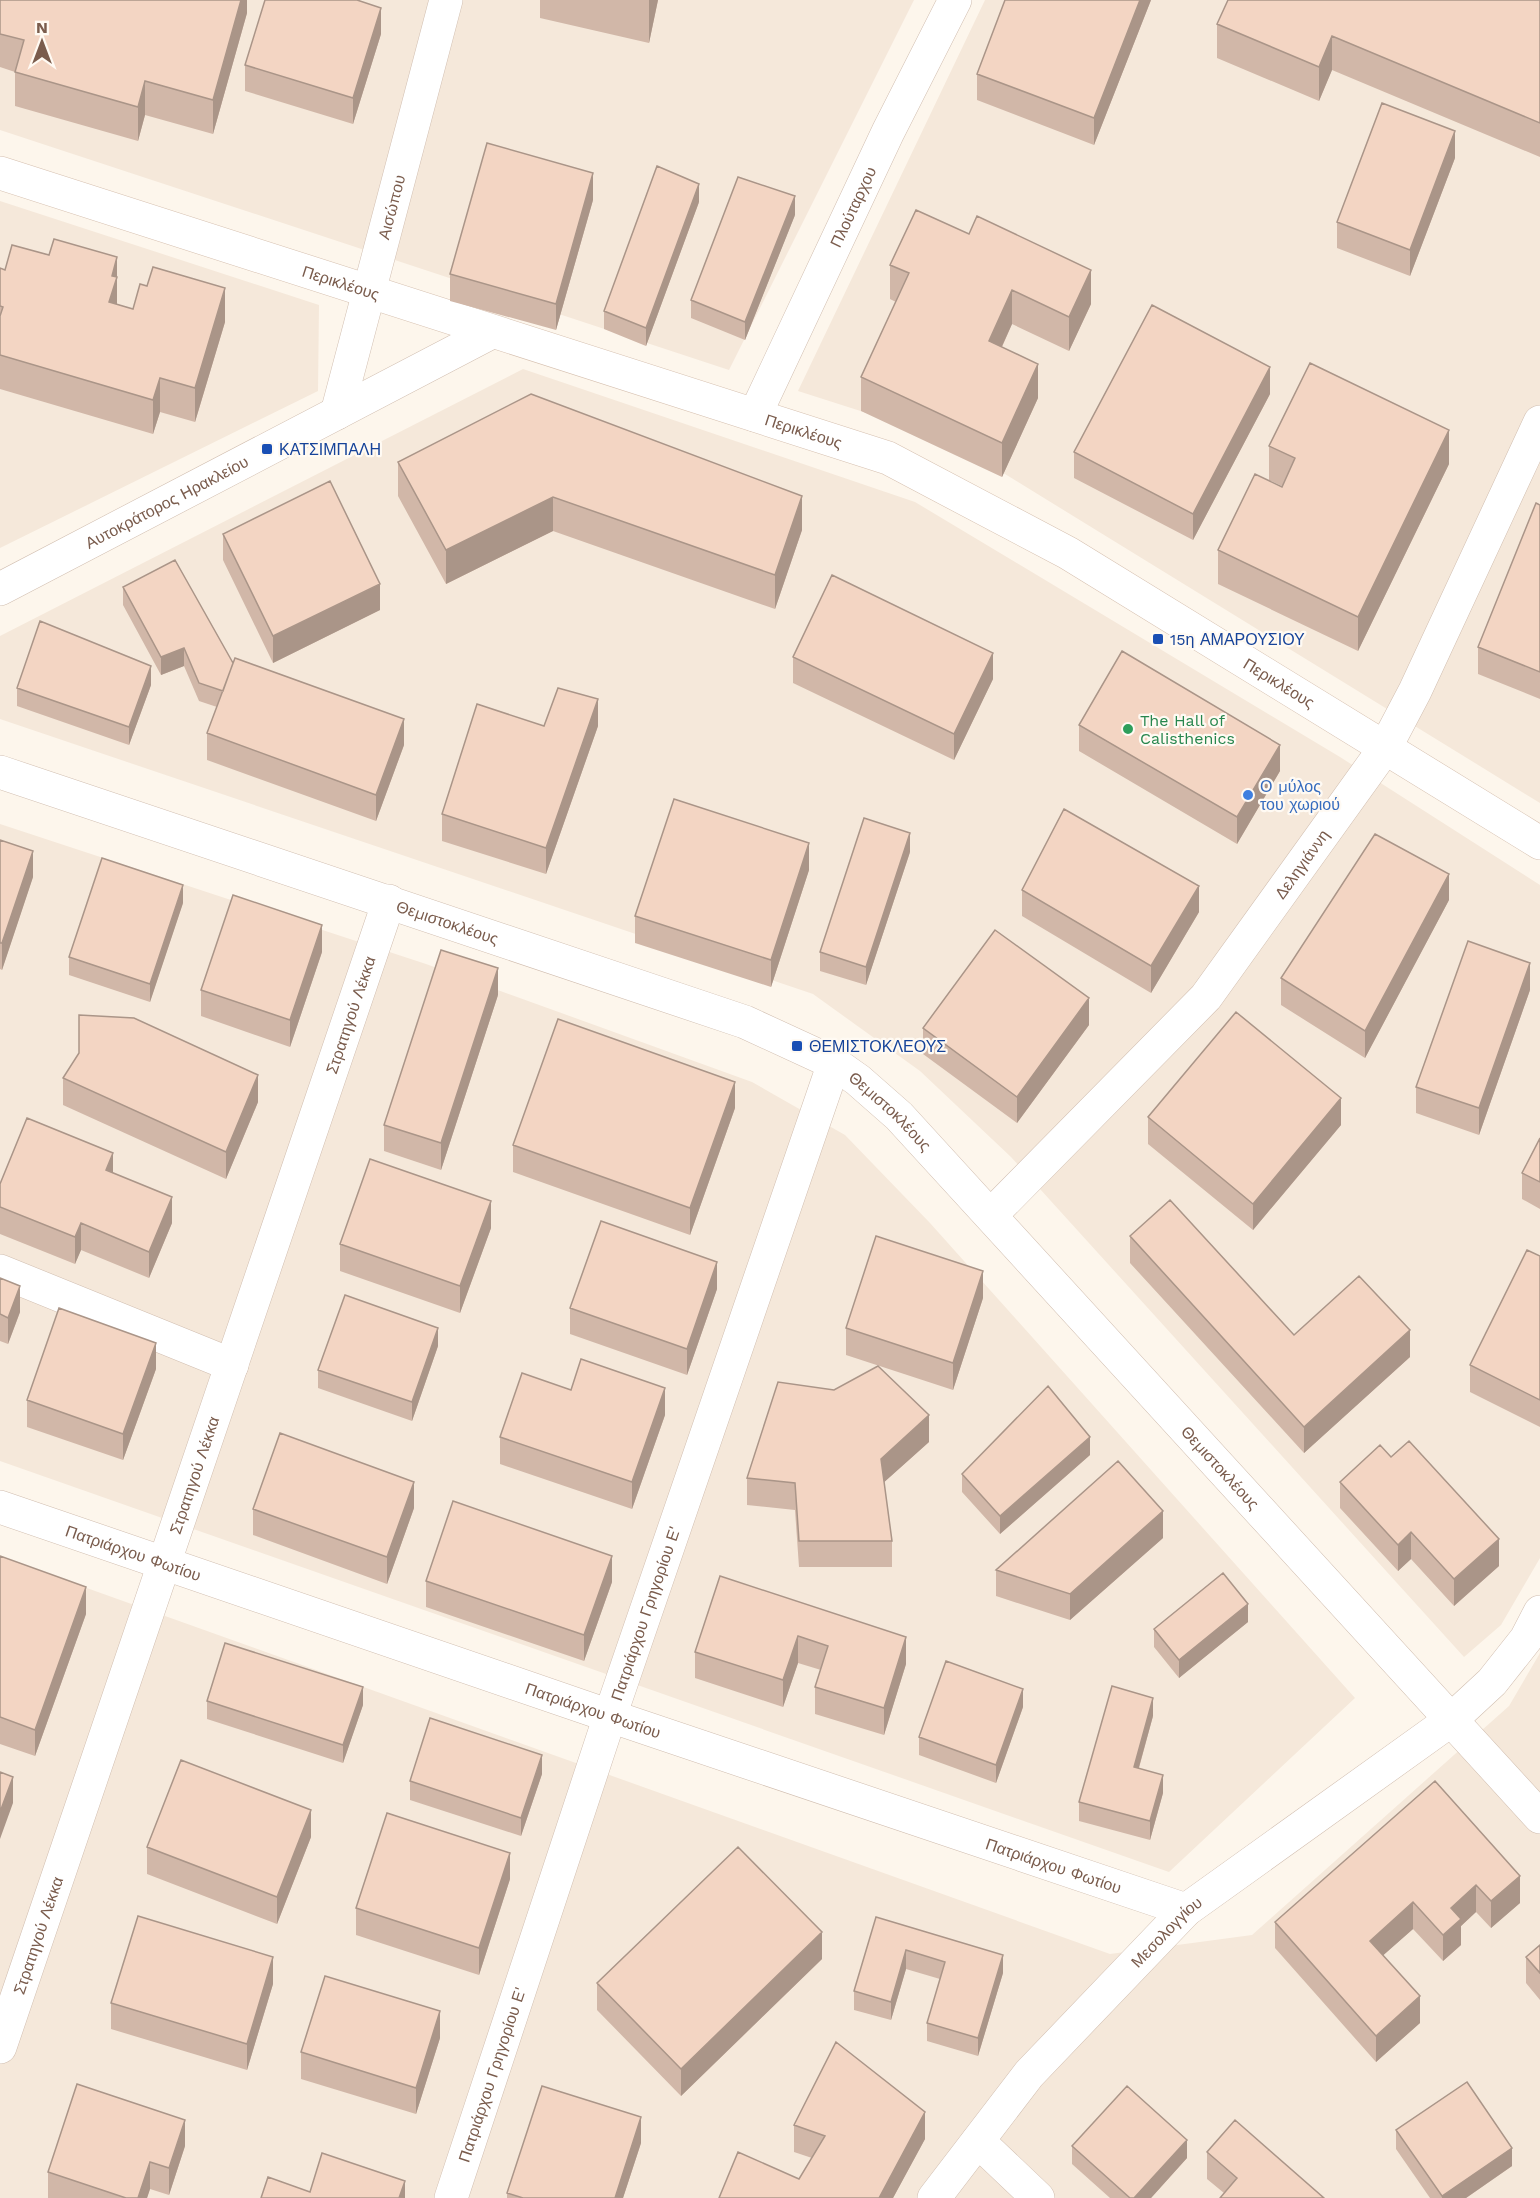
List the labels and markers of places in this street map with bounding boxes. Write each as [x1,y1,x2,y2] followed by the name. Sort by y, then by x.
[279,440,381,459] place label: ΚΑΤΣΙΜΠΑΛΗ
[260,442,274,456] marker: ΚΑΤΣΙΜΠΑΛΗ
[1170,630,1305,649] place label: 15η ΑΜΑΡΟΥΣΙΟΥ
[1151,632,1165,646] marker: 15η ΑΜΑΡΟΥΣΙΟΥ
[1140,711,1235,748] place label: The Hall of Calisthenics
[1121,722,1135,736] marker: The Hall of Calisthenics
[1260,777,1340,814] place label: Ο μύλος του χωριού
[1241,788,1255,802] marker: Ο μύλος του χωριού
[809,1037,946,1056] place label: ΘΕΜΙΣΤΟΚΛΕΟΥΣ
[790,1039,804,1053] marker: ΘΕΜΙΣΤΟΚΛΕΟΥΣ

